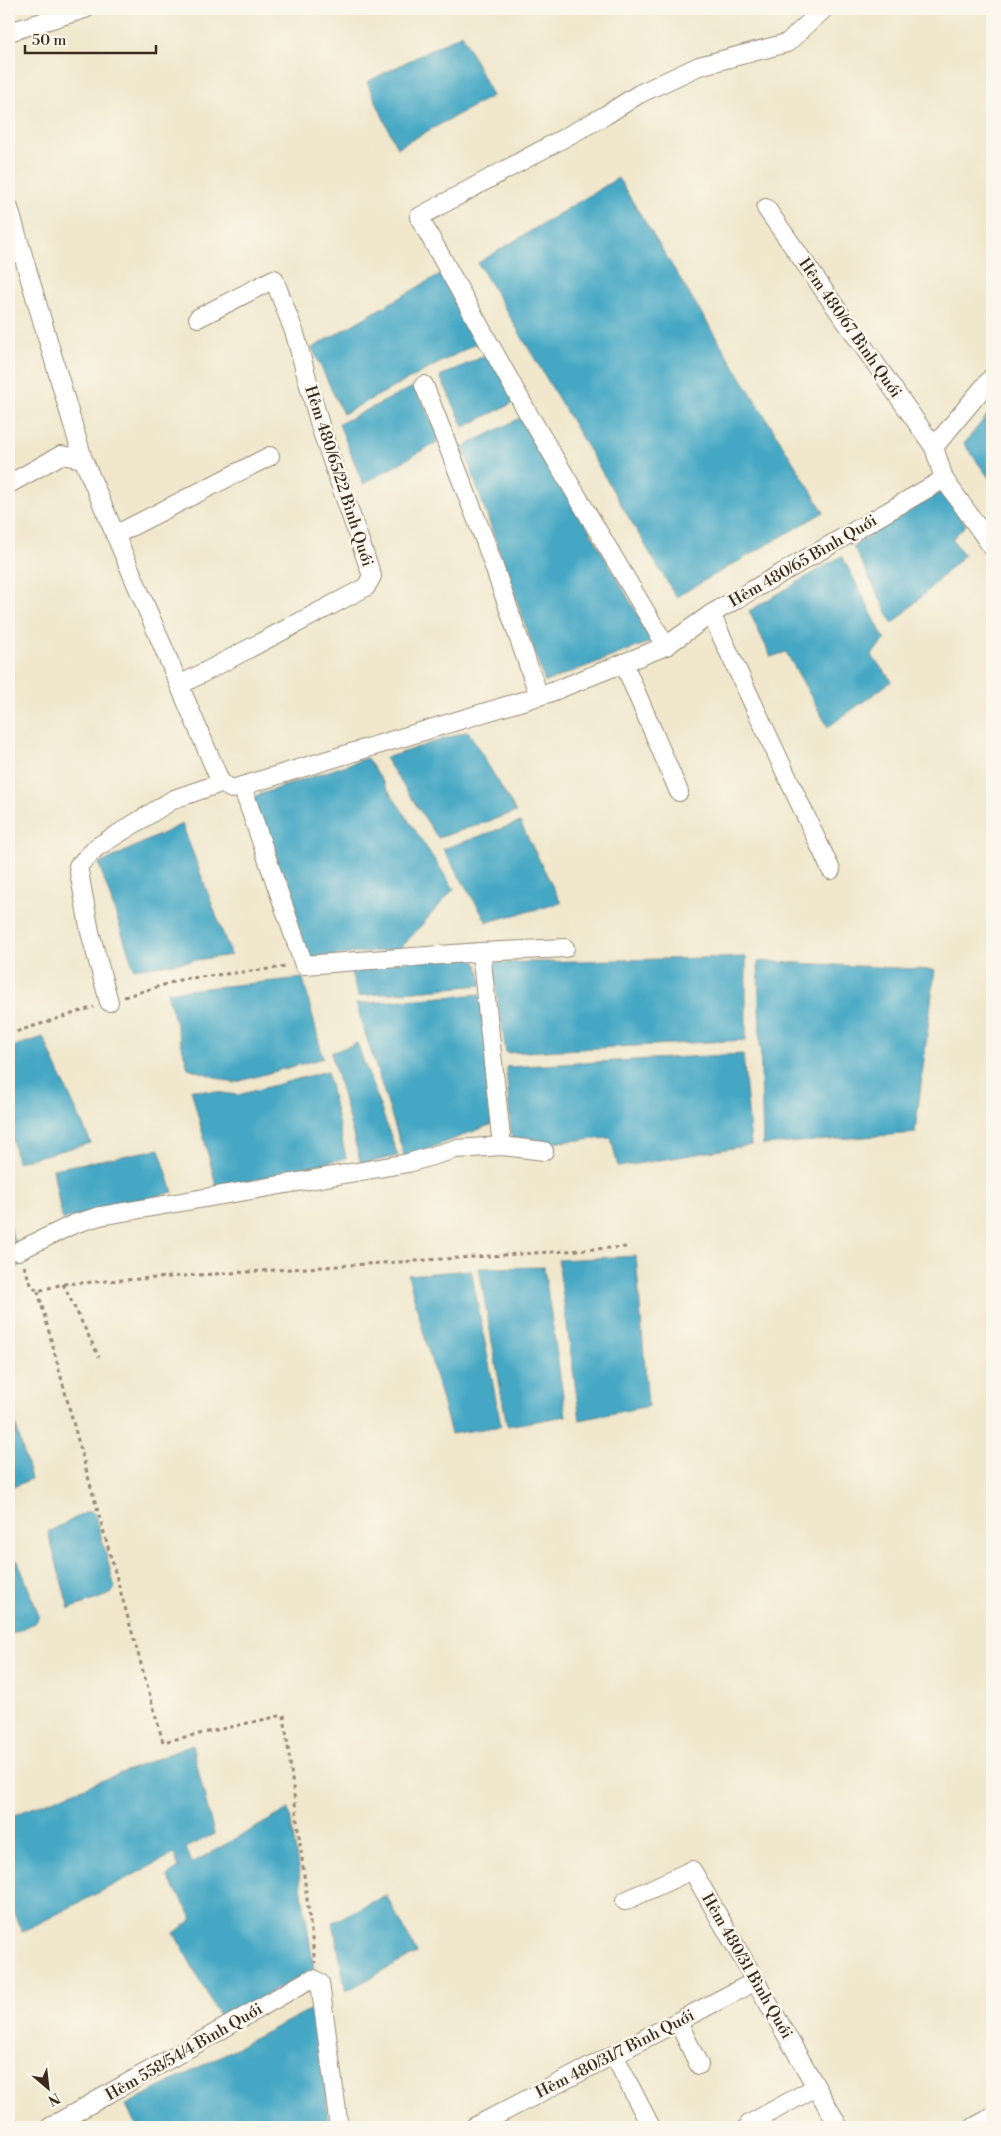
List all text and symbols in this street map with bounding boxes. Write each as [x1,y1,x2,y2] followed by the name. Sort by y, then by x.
[25,22,156,54] scale bar
[32,31,66,50] text: 50 m
[794,254,906,402] street label: Hẻm 480/67 Bình Quới
[300,383,378,569] street label: Hẻm 480/65/22 Bình Quới
[725,510,881,612] street label: Hẻm 480/65 Bình Quới
[697,1890,797,2042] street label: Hẻm 480/31 Bình Quới
[102,1999,266,2105] street label: Hẻm 558/54/4 Bình Quới
[532,2005,698,2103] street label: Hẻm 480/31/7 Bình Quới
[22,2064,72,2114] north arrow
[45,2088,63,2109] text: N

